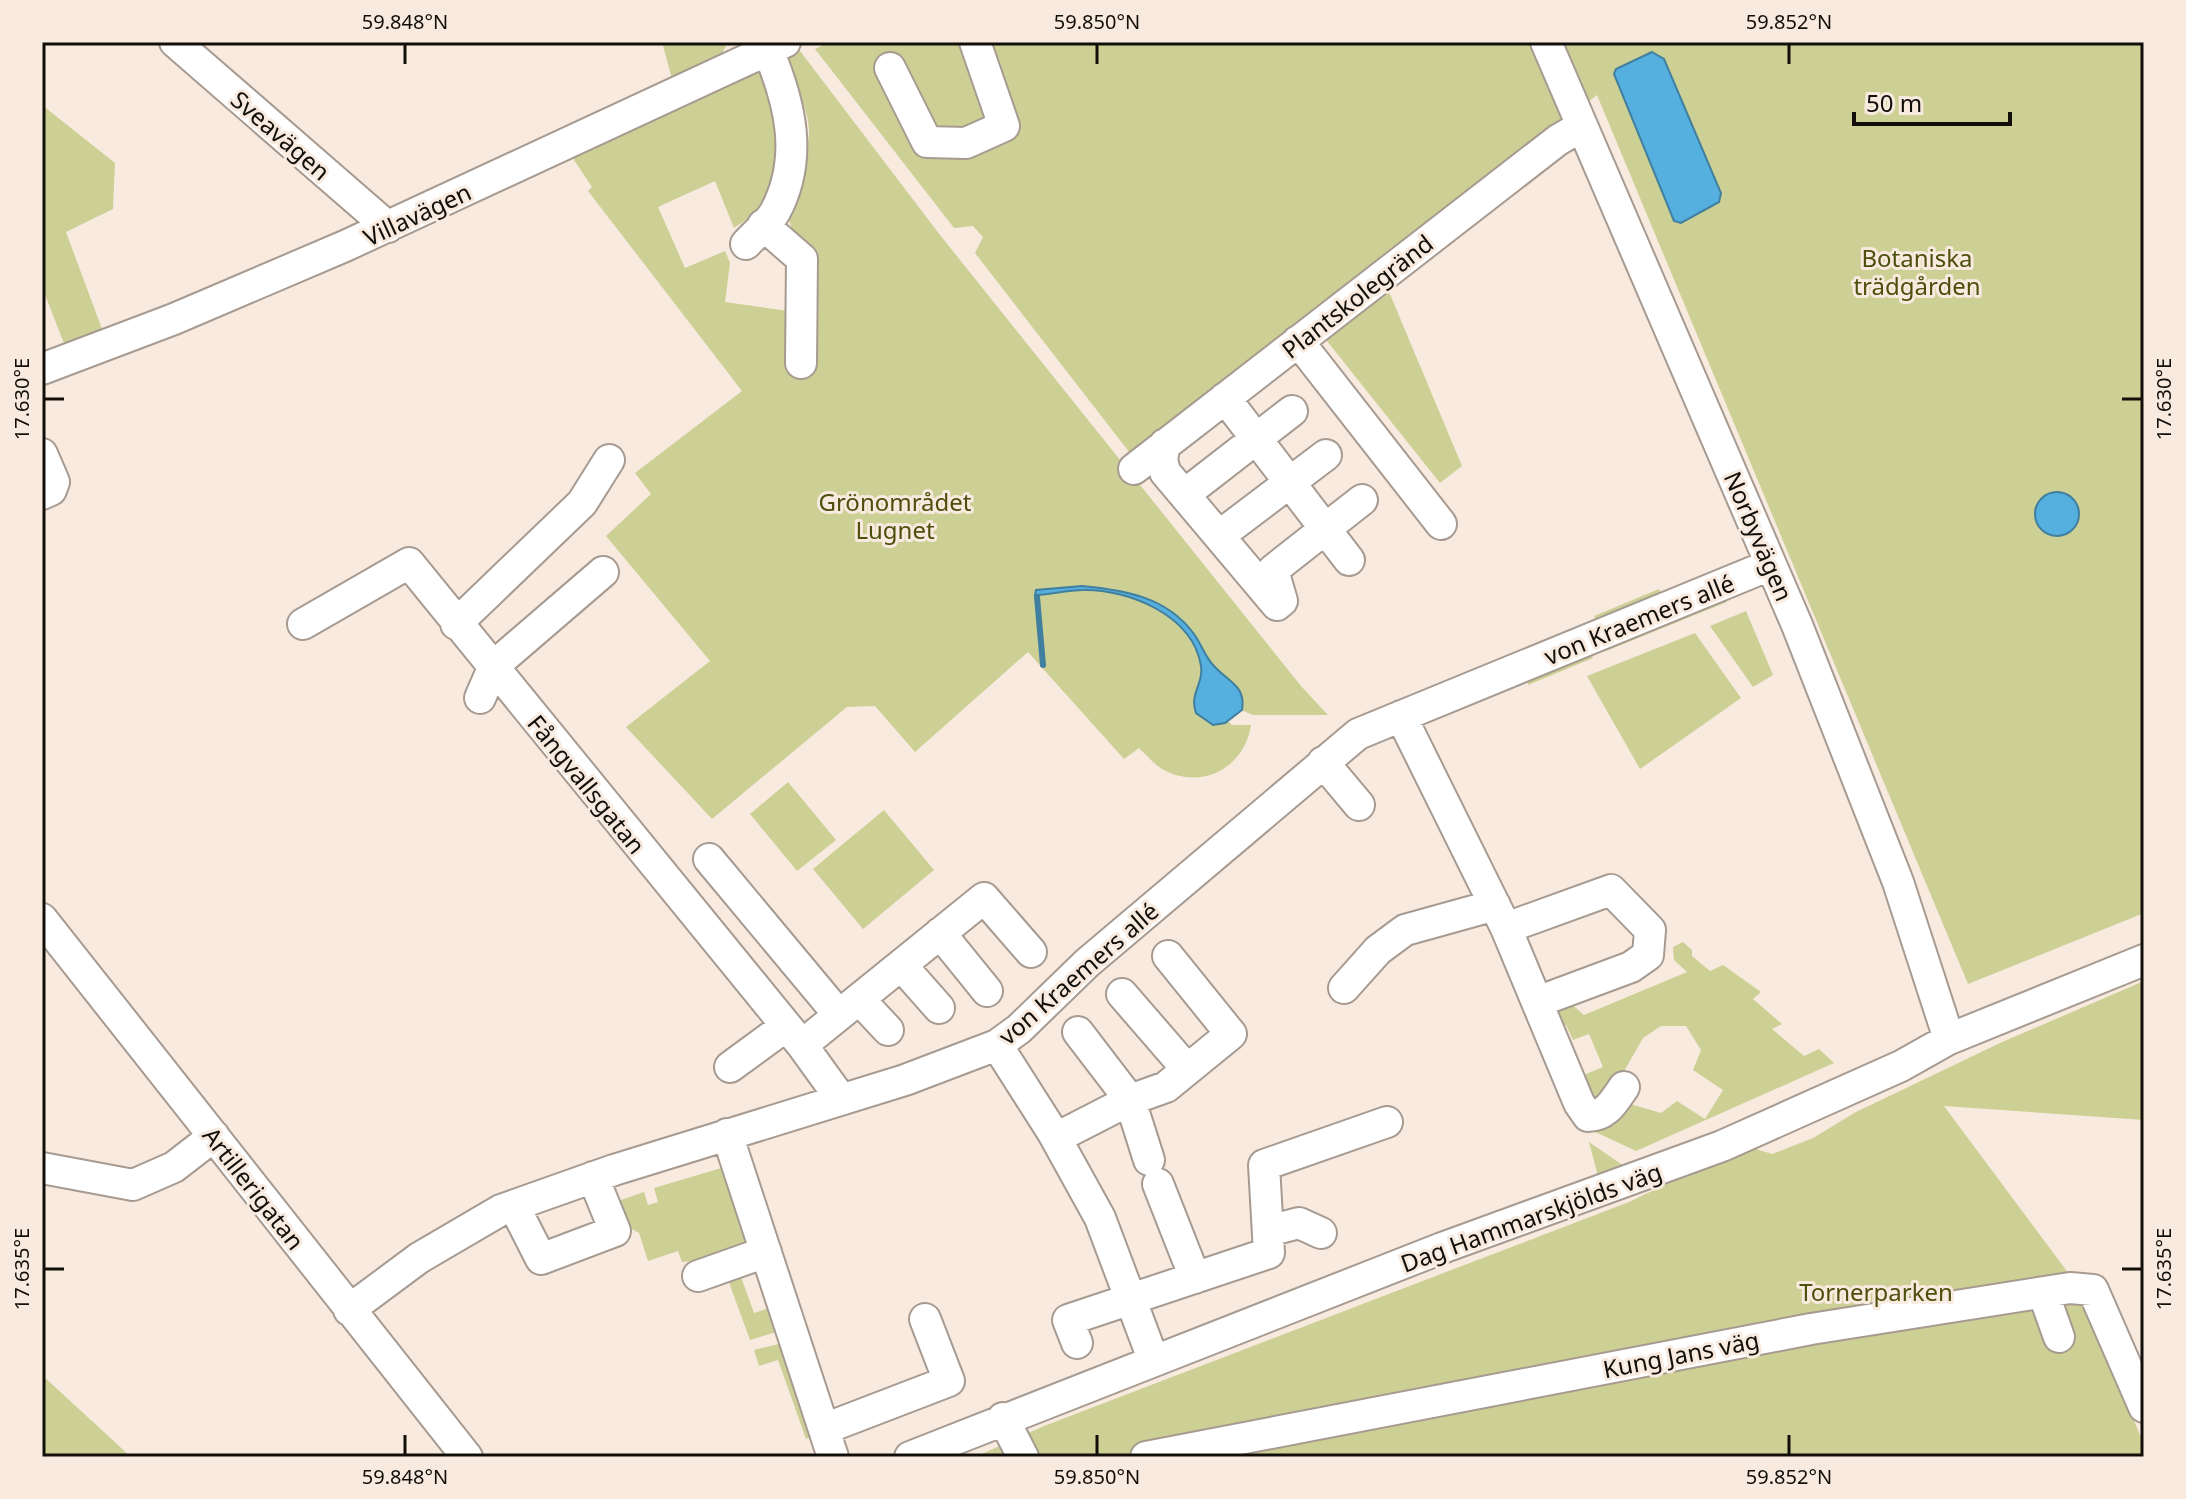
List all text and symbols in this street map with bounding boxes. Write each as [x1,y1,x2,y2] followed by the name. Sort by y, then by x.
[362,8,448,35] text: 59.848°N
[1054,8,1140,35] text: 59.850°N
[1746,8,1832,35] text: 59.852°N
[1854,76,2010,126] scale bar
[224,83,338,187] street label: Sveavägen
[1866,86,1922,119] text: 50 m
[358,175,476,253] street label: Villavägen
[1275,227,1439,365] street label: Plantskolegränd
[1853,241,1981,302] park label: Botaniska trädgården
[8,358,35,440] text: 17.630°E
[2150,358,2177,440] text: 17.630°E
[1717,466,1801,606] street label: Norbyvägen
[818,485,972,546] park label: Grönområdet Lugnet
[1539,566,1739,672] street label: von Kraemers allé
[521,707,653,861] street label: Fångvallsgatan
[991,894,1165,1052] street label: von Kraemers allé
[196,1120,312,1256] street label: Artillerigatan
[1396,1154,1666,1280] street label: Dag Hammarskjölds väg
[8,1228,35,1310] text: 17.635°E
[2150,1228,2177,1310] text: 17.635°E
[1799,1275,1953,1308] park label: Tornerparken
[1600,1323,1762,1385] street label: Kung Jans väg
[362,1463,448,1490] text: 59.848°N
[1054,1463,1140,1490] text: 59.850°N
[1746,1463,1832,1490] text: 59.852°N

